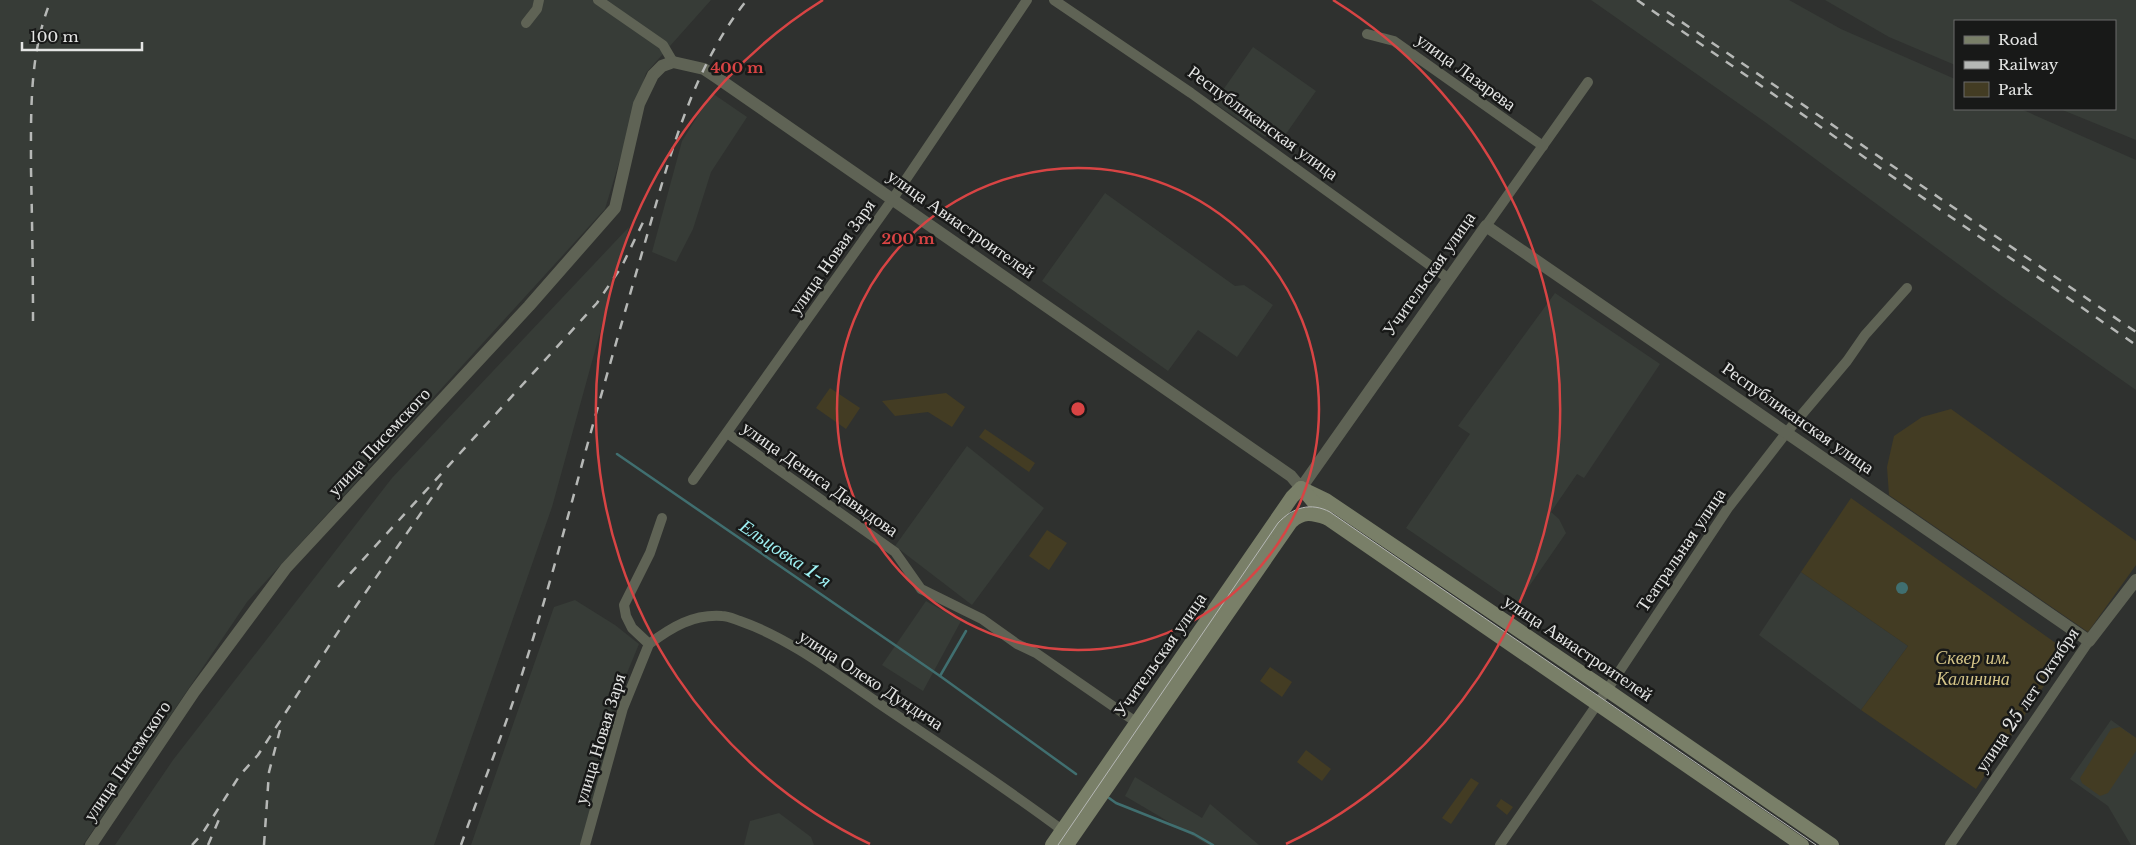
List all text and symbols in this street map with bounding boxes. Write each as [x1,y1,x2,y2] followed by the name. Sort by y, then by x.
[22,20,142,52] scale bar
[1954,20,2116,110] legend
[30,27,79,46] text: 100 m
[1412,28,1520,116] street label: улица Лазарева
[1998,30,2038,49] text: Road
[1998,55,2059,74] text: Railway
[710,58,764,77] text: 400 m
[1184,61,1342,185] street label: Республиканская улица
[1998,80,2034,99] text: Park
[883,165,1039,283] street label: улица Авиастроителей
[784,195,880,319] street label: улица Новая Заря
[1378,208,1480,340] street label: Учительская улица
[882,229,935,248] text: 200 m
[1718,357,1878,479] street label: Республиканская улица
[323,383,435,501] street label: улица Писемского
[1069,400,1087,418] centre of rings
[738,417,902,541] street label: улица Дениса Давыдова
[1632,484,1730,616] street label: Театральная улица
[735,514,836,592] water label: Ельцовка 1-я
[1109,589,1211,721] street label: Учительская улица
[1499,590,1657,706] street label: улица Авиастроителей
[1970,623,2084,777] street label: улица 25 лет Октября
[794,625,948,735] street label: улица Олеко Дундича
[1935,647,2011,690] park label: Сквер им. Калинина
[570,671,630,807] street label: улица Новая Заря
[79,697,175,825] street label: улица Писемского

